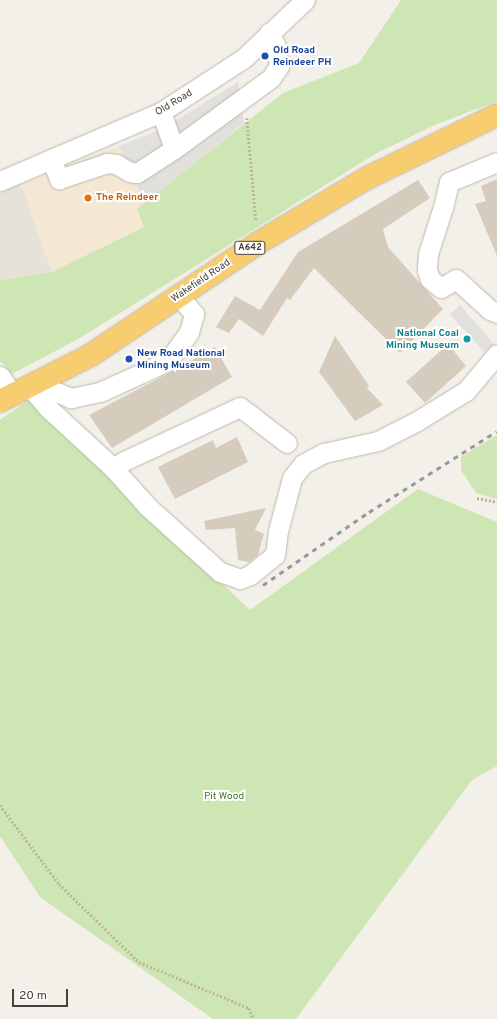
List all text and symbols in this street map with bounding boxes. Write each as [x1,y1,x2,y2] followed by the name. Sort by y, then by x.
[273,44,331,68] place label: Old Road Reindeer PH
[260,51,270,61] marker: Old Road Reindeer PH
[153,87,195,119] street label: Old Road
[96,192,158,204] place label: The Reindeer
[83,193,93,203] marker: The Reindeer
[234,241,266,255] road number: A642
[169,257,233,305] street label: Wakefield Road
[386,327,459,350] place label: National Coal Mining Museum
[462,334,472,344] marker: National Coal Mining Museum
[137,347,225,370] place label: New Road National Mining Museum
[124,354,134,364] marker: New Road National Mining Museum
[204,791,244,803] park label: Pit Wood
[14,981,70,1007] scale bar
[19,988,47,1004] text: 20 m

